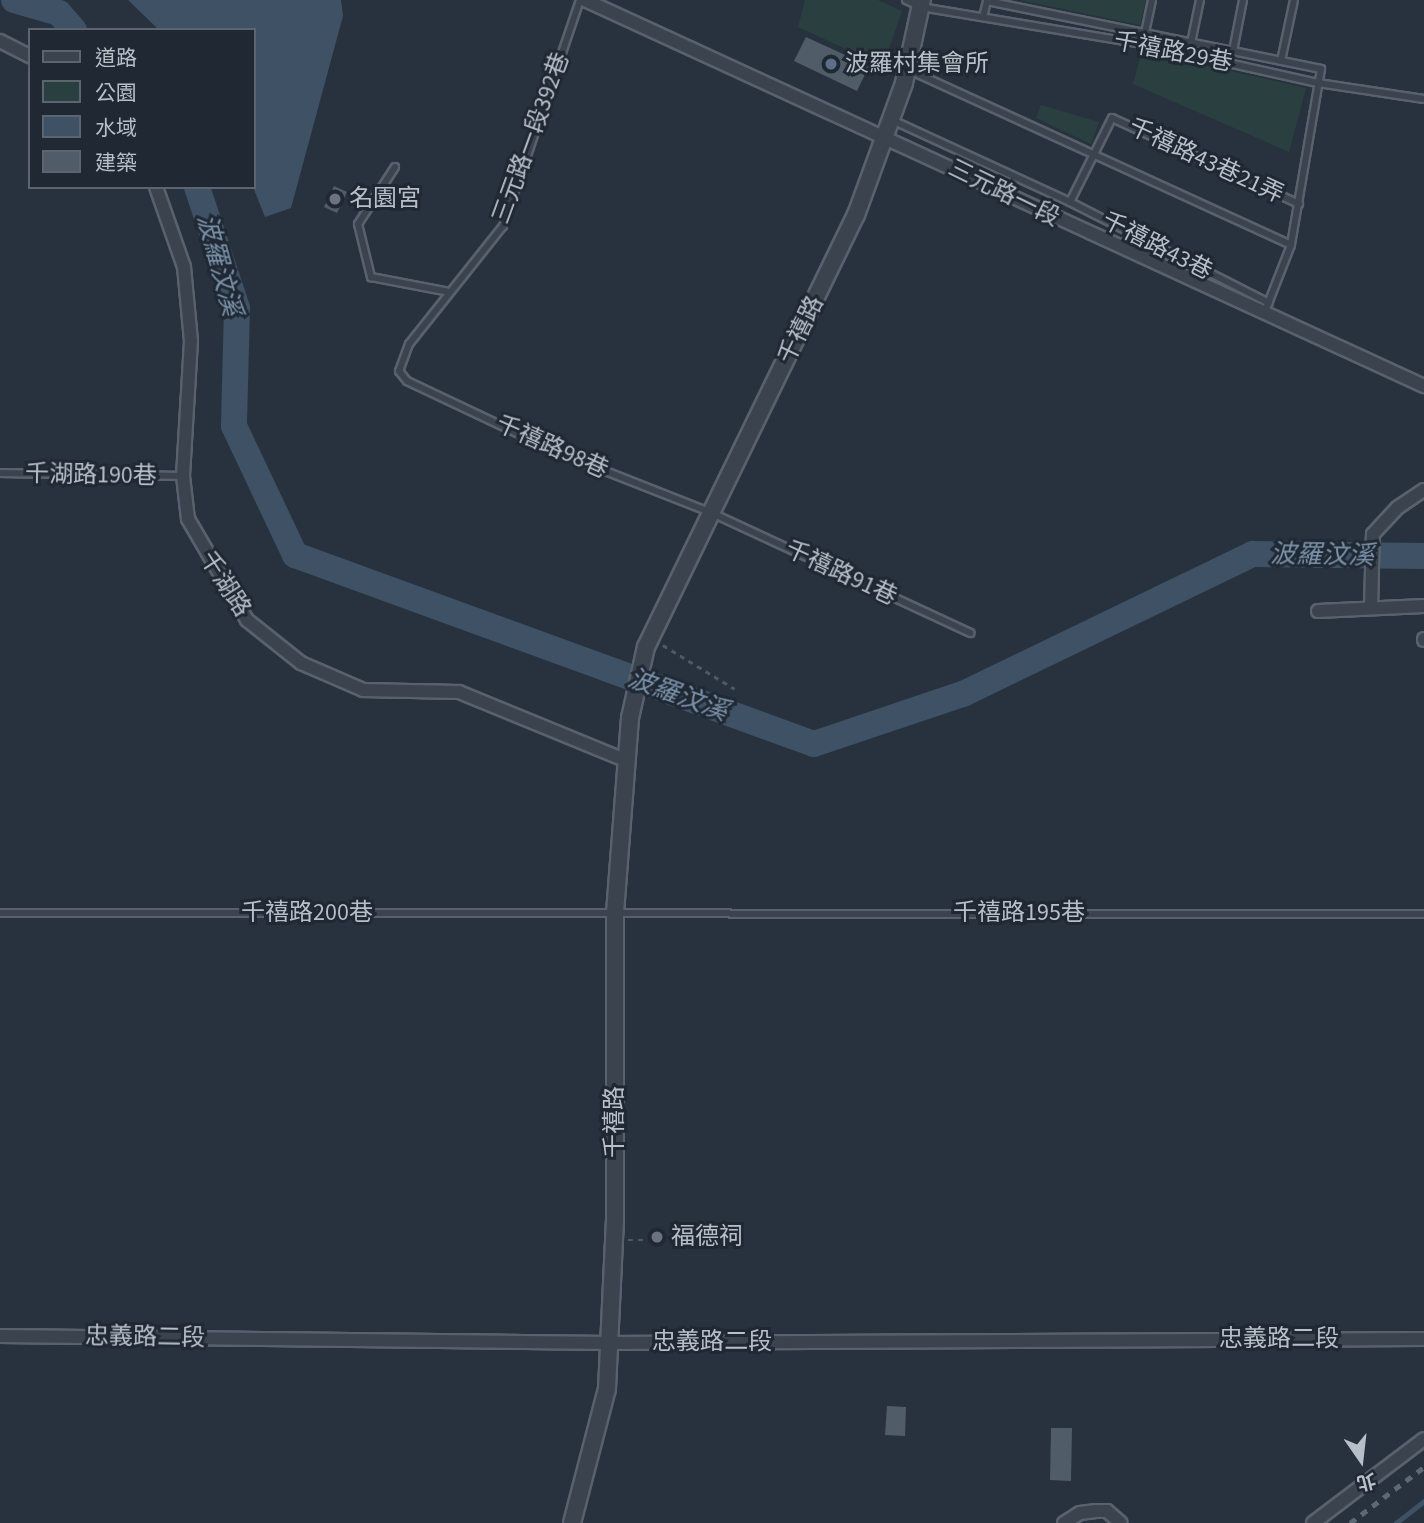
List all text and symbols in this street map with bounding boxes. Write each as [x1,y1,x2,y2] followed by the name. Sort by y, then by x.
[1111,26,1235,78] street label: 千禧路29巷
[28,28,256,189] legend
[95,43,137,73] text: 道路
[487,49,575,227] street label: 三元路一段392巷
[845,50,989,78] place label: 波羅村集會所
[823,56,839,72] marker: 波羅村集會所
[95,78,137,108] text: 公園
[95,113,137,143] text: 水域
[1124,113,1288,209] street label: 千禧路43巷21弄
[95,148,137,178] text: 建築
[944,154,1064,232] street label: 三元路一段
[349,185,421,213] place label: 名園宮
[327,191,343,207] marker: 名園宮
[1097,206,1217,286] street label: 千禧路43巷
[190,211,248,319] water label: 波羅汶溪
[772,291,830,369] street label: 千禧路
[491,409,613,485] street label: 千禧路98巷
[25,459,157,491] street label: 千湖路190巷
[781,535,901,611] street label: 千禧路91巷
[1270,538,1374,572] water label: 波羅汶溪
[193,546,257,622] street label: 千湖路
[624,663,732,727] water label: 波羅汶溪
[241,899,373,927] street label: 千禧路200巷
[953,899,1085,927] street label: 千禧路195巷
[601,1086,629,1158] street label: 千禧路
[671,1223,743,1251] place label: 福德祠
[649,1229,665,1245] marker: 福德祠
[85,1322,205,1352] street label: 忠義路二段
[1219,1325,1339,1353] street label: 忠義路二段
[652,1328,772,1356] street label: 忠義路二段
[1326,1425,1396,1495] north arrow
[1354,1465,1379,1496] text: 北

